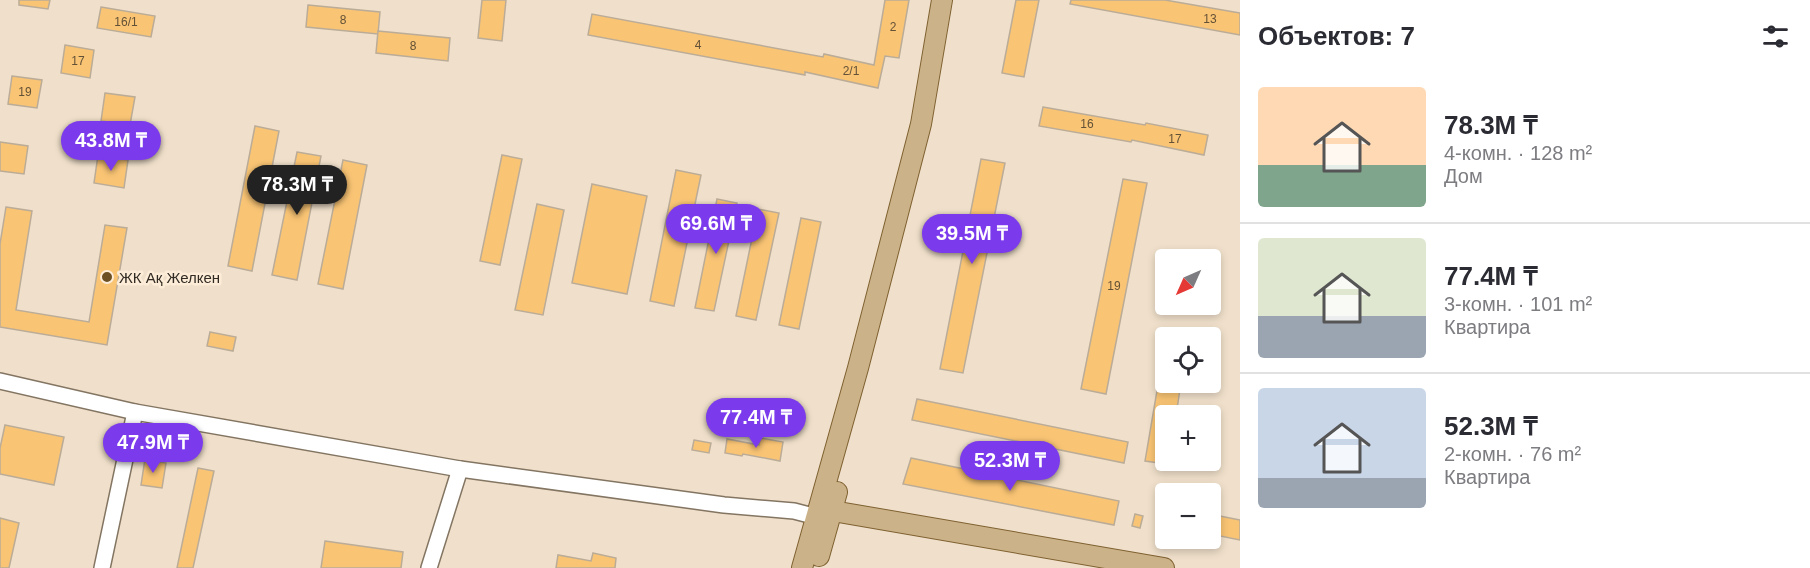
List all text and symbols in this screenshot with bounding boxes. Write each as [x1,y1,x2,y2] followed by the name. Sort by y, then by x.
[1203,12,1217,26] house number: 13
[340,13,347,27] house number: 8
[114,15,138,29] house number: 16/1
[890,20,897,34] house number: 2
[1759,20,1792,53] icon: filters
[1258,21,1415,51] text: Объектов: 7
[695,38,702,52] house number: 4
[410,39,417,53] house number: 8
[71,54,85,68] house number: 17
[843,64,860,78] house number: 2/1
[18,85,32,99] house number: 19
[1444,110,1538,140] text: 78.3M ₸
[1306,111,1378,183] icon: home
[1080,117,1094,131] house number: 16
[56,121,166,172] pin: 43.8M ₸
[75,129,147,151] text: 43.8M ₸
[1168,132,1182,146] house number: 17
[1444,142,1592,164] text: 4-комн. · 128 m²
[242,165,352,216] pin: 78.3M ₸
[1444,165,1483,187] text: Дом
[261,173,333,195] text: 78.3M ₸
[661,204,771,255] pin: 69.6M ₸
[680,212,752,234] text: 69.6M ₸
[917,214,1027,265] pin: 39.5M ₸
[936,222,1008,244] text: 39.5M ₸
[1155,249,1221,315] north arrow
[1155,249,1221,549] map controls
[1444,261,1538,291] text: 77.4M ₸
[1306,262,1378,334] icon: home
[119,269,220,286] place label: ЖК Ақ Желкен
[100,270,114,284] marker: ЖК Ақ Желкен
[1107,279,1121,293] house number: 19
[1444,293,1592,315] text: 3-комн. · 101 m²
[1444,316,1530,338] text: Квартира
[1155,327,1221,393] button: locate
[701,398,811,449] pin: 77.4M ₸
[1155,405,1221,471] button: +
[720,406,792,428] text: 77.4M ₸
[1444,411,1538,441] text: 52.3M ₸
[1306,412,1378,484] icon: home
[98,423,208,474] pin: 47.9M ₸
[117,431,189,453] text: 47.9M ₸
[955,441,1065,492] pin: 52.3M ₸
[1444,443,1581,465] text: 2-комн. · 76 m²
[974,449,1046,471] text: 52.3M ₸
[1444,466,1530,488] text: Квартира
[1155,483,1221,549] button: −

